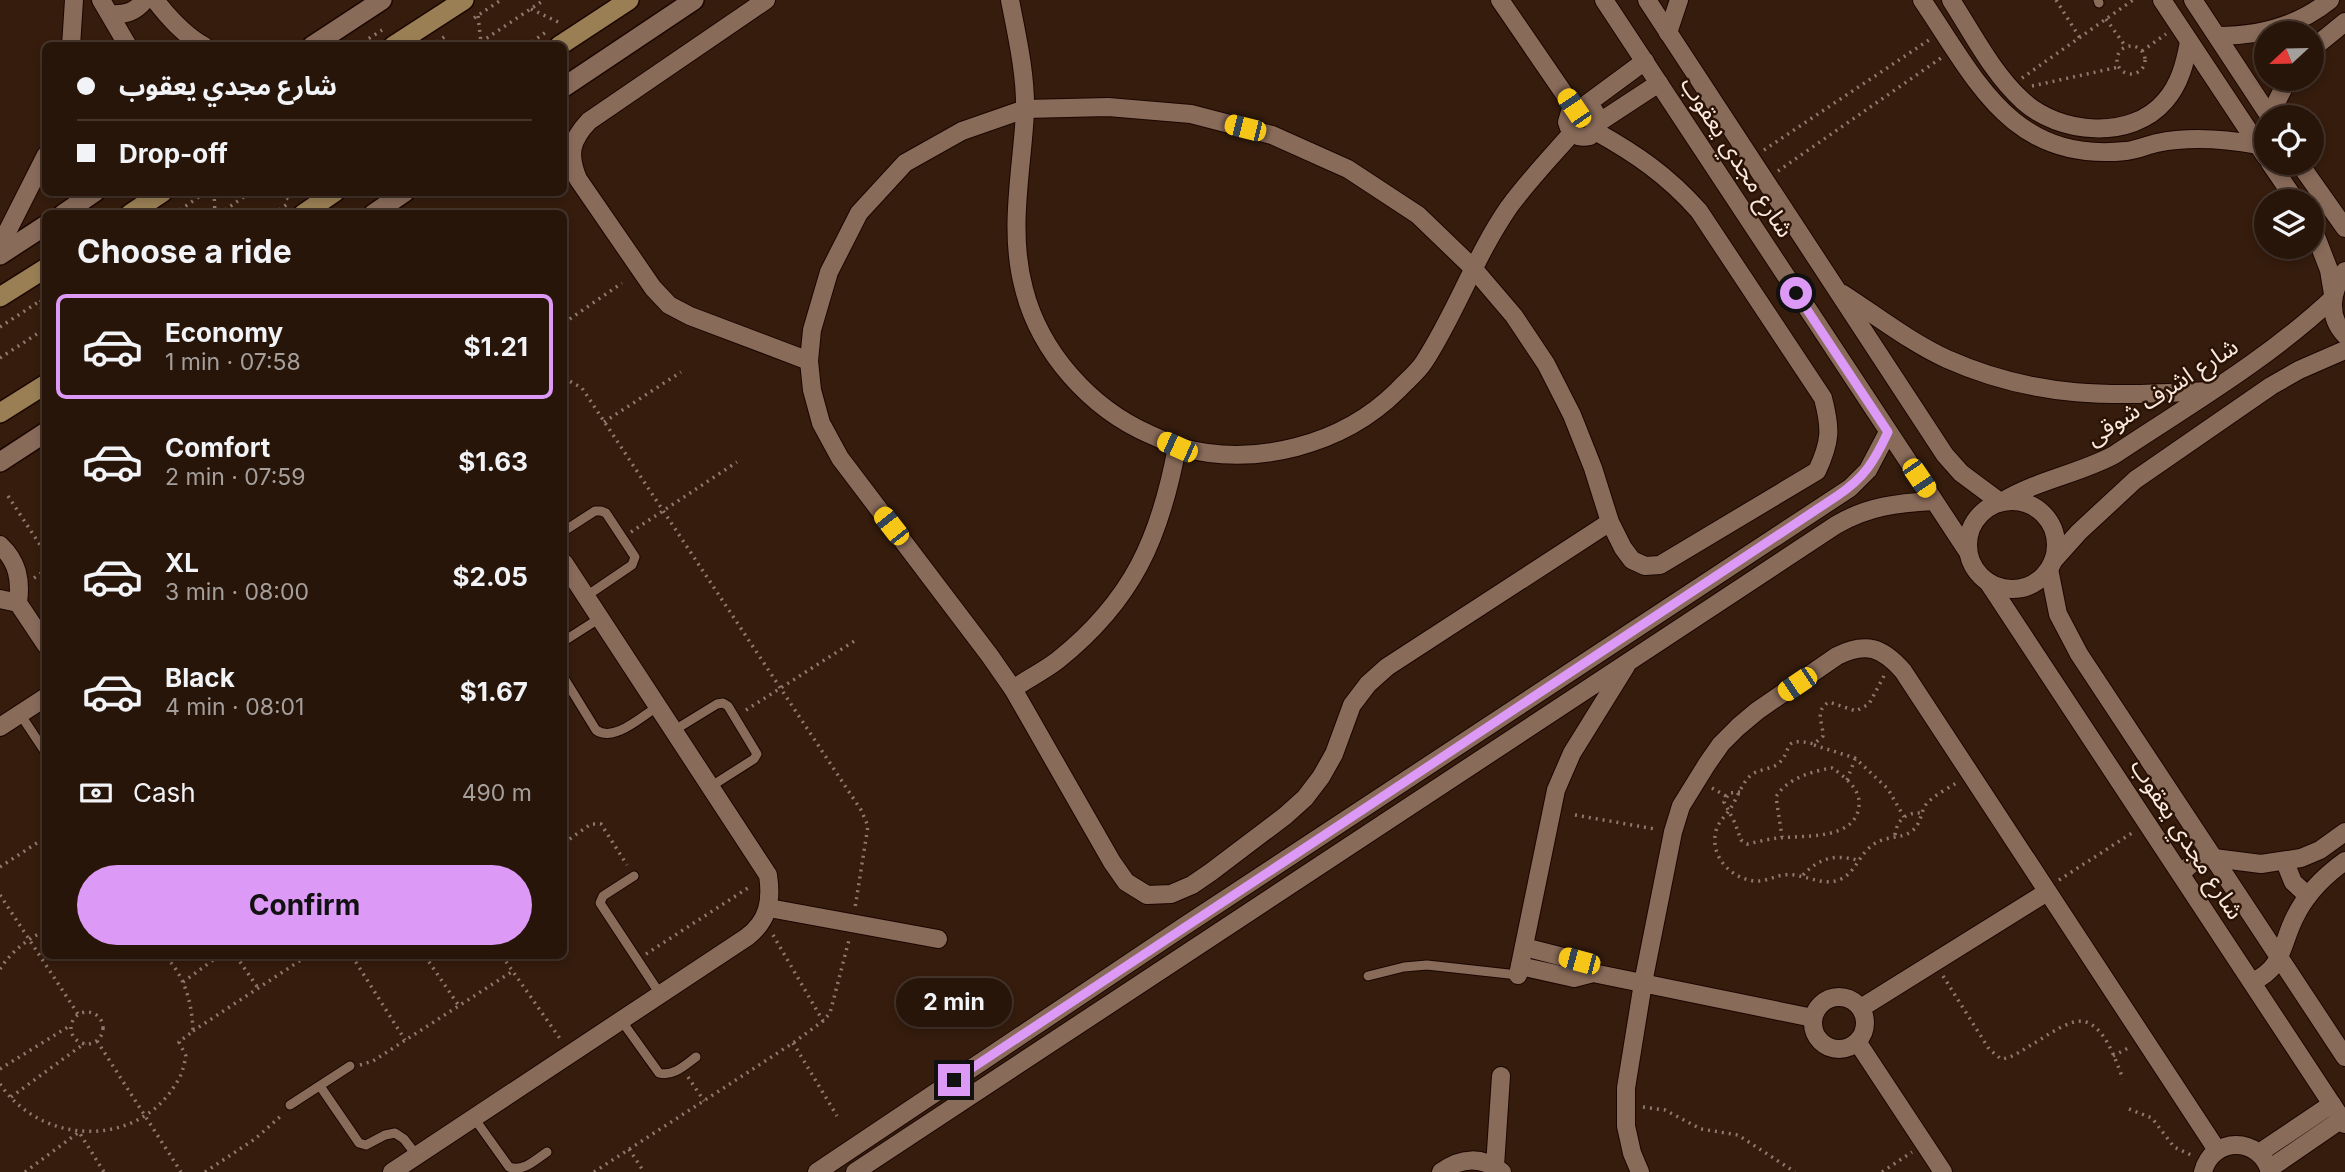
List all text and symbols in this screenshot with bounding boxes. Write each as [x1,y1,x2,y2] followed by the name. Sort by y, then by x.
[2254,21,2324,91] north arrow
[2254,21,2324,259] map controls
[119,70,337,101] text: شارع مجدي يعقوب
[1671,71,1800,245] street label: شارع مجدي يعقوب
[1554,85,1595,131] car
[2254,105,2324,175] button: locate
[1223,113,1268,143] car
[119,138,228,169] text: Drop-off
[2254,189,2324,259] button: layers
[77,232,292,271] text: Choose a ride
[1780,277,1812,309] route start
[81,315,144,378] icon: car
[165,317,283,348] text: Economy
[463,331,528,362] text: $1.21
[2080,332,2245,454] street label: شارع اشرف شوقى
[165,348,301,376] text: 1 min · 07:58
[1154,429,1201,465] car
[81,430,144,493] icon: car
[165,432,270,463] text: Comfort
[458,446,528,477] text: $1.63
[1899,455,1940,501] car
[165,463,306,491] text: 2 min · 07:59
[870,503,913,549] car
[81,545,144,608] icon: car
[165,547,199,578] text: XL
[453,561,528,592] text: $2.05
[165,578,309,606] text: 3 min · 08:00
[81,660,144,723] icon: car
[165,662,235,693] text: Black
[1774,664,1821,704] car
[460,676,528,707] text: $1.67
[165,693,304,721] text: 4 min · 08:01
[2121,753,2250,927] street label: شارع مجدي يعقوب
[77,774,115,812] icon: cash
[133,777,196,808] text: Cash
[462,779,532,807] text: 490 m
[77,865,532,945] button: Confirm
[1556,945,1603,977] car
[896,978,1012,1028] callout: 2 min
[923,988,985,1016] text: 2 min
[938,1064,970,1096] route end

